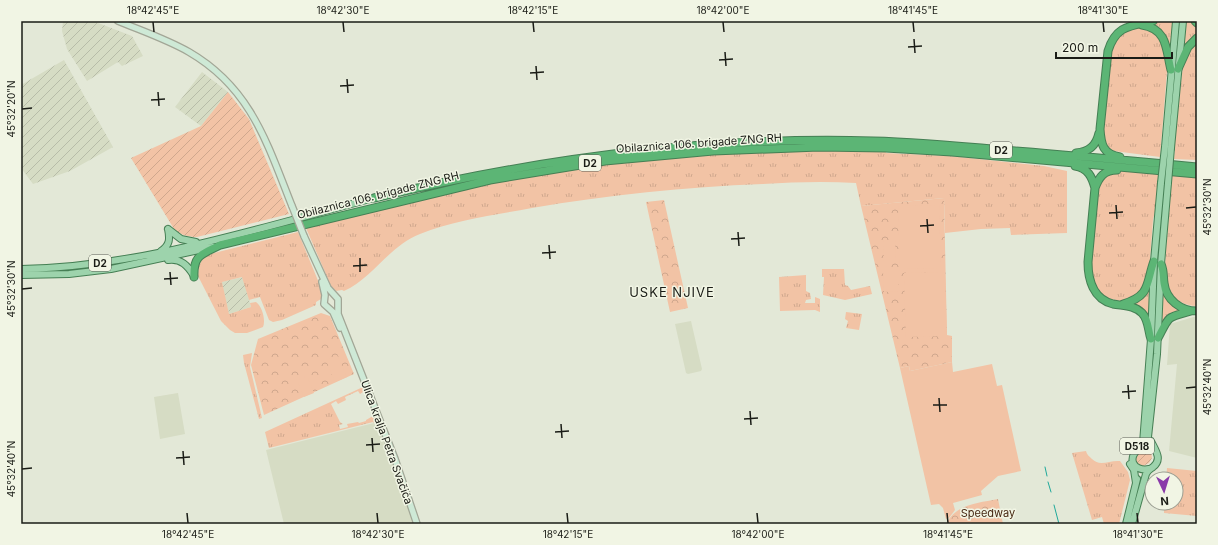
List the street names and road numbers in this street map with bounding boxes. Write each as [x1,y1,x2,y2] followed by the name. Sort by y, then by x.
[616,130,782,156] street label: Obilaznica 106. brigade ZNG RH
[990,142,1012,158] road number: D2
[579,155,601,171] road number: D2
[296,168,460,222] street label: Obilaznica 106. brigade ZNG RH
[89,255,111,271] road number: D2
[358,378,416,506] street label: Ulica kralja Petra Svačića
[1120,438,1154,454] road number: D518

